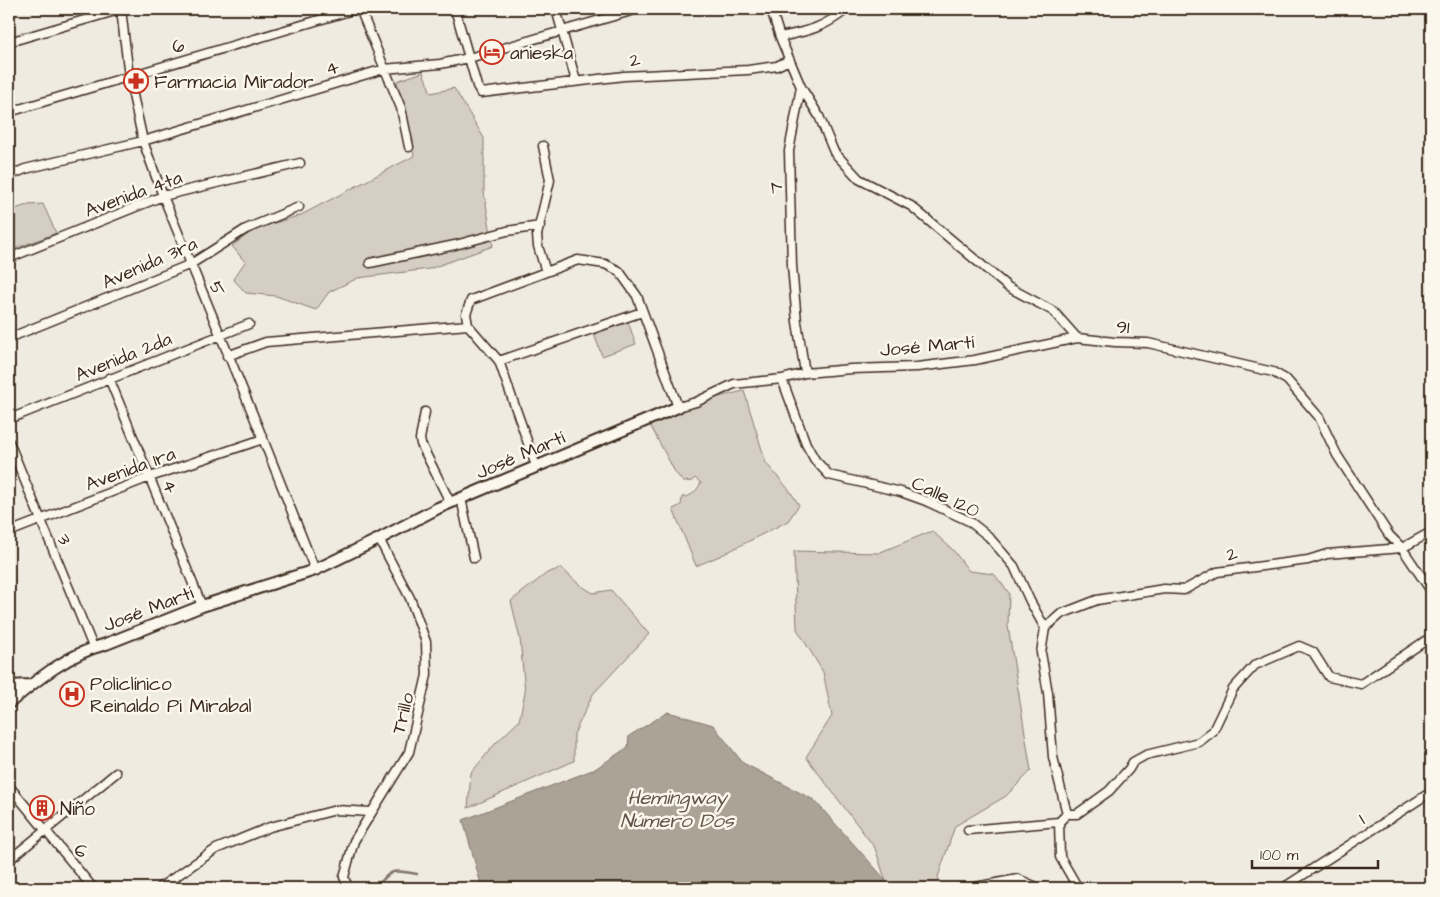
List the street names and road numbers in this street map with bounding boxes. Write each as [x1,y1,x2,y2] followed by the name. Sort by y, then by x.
[169,32,188,61] street label: 6
[629,47,641,74] street label: 2
[322,54,343,83] street label: 4
[81,164,186,225] street label: Avenida 4ta
[763,181,790,194] street label: 7
[98,230,202,296] street label: Avenida 3ra
[202,277,232,300] street label: 5
[1116,314,1131,341] street label: 91
[71,326,176,389] street label: Avenida 2da
[879,329,976,364] street label: José Martí
[472,424,570,486] street label: José Martí
[82,440,180,498] street label: Avenida 1ra
[907,470,984,525] street label: Calle 120
[155,476,185,498] street label: 4
[49,530,78,550] street label: 3
[1225,540,1240,569] street label: 2
[100,580,198,639] street label: José Martí
[385,689,422,737] street label: Trillo
[1353,807,1371,831] street label: 1
[67,838,95,864] street label: 6

